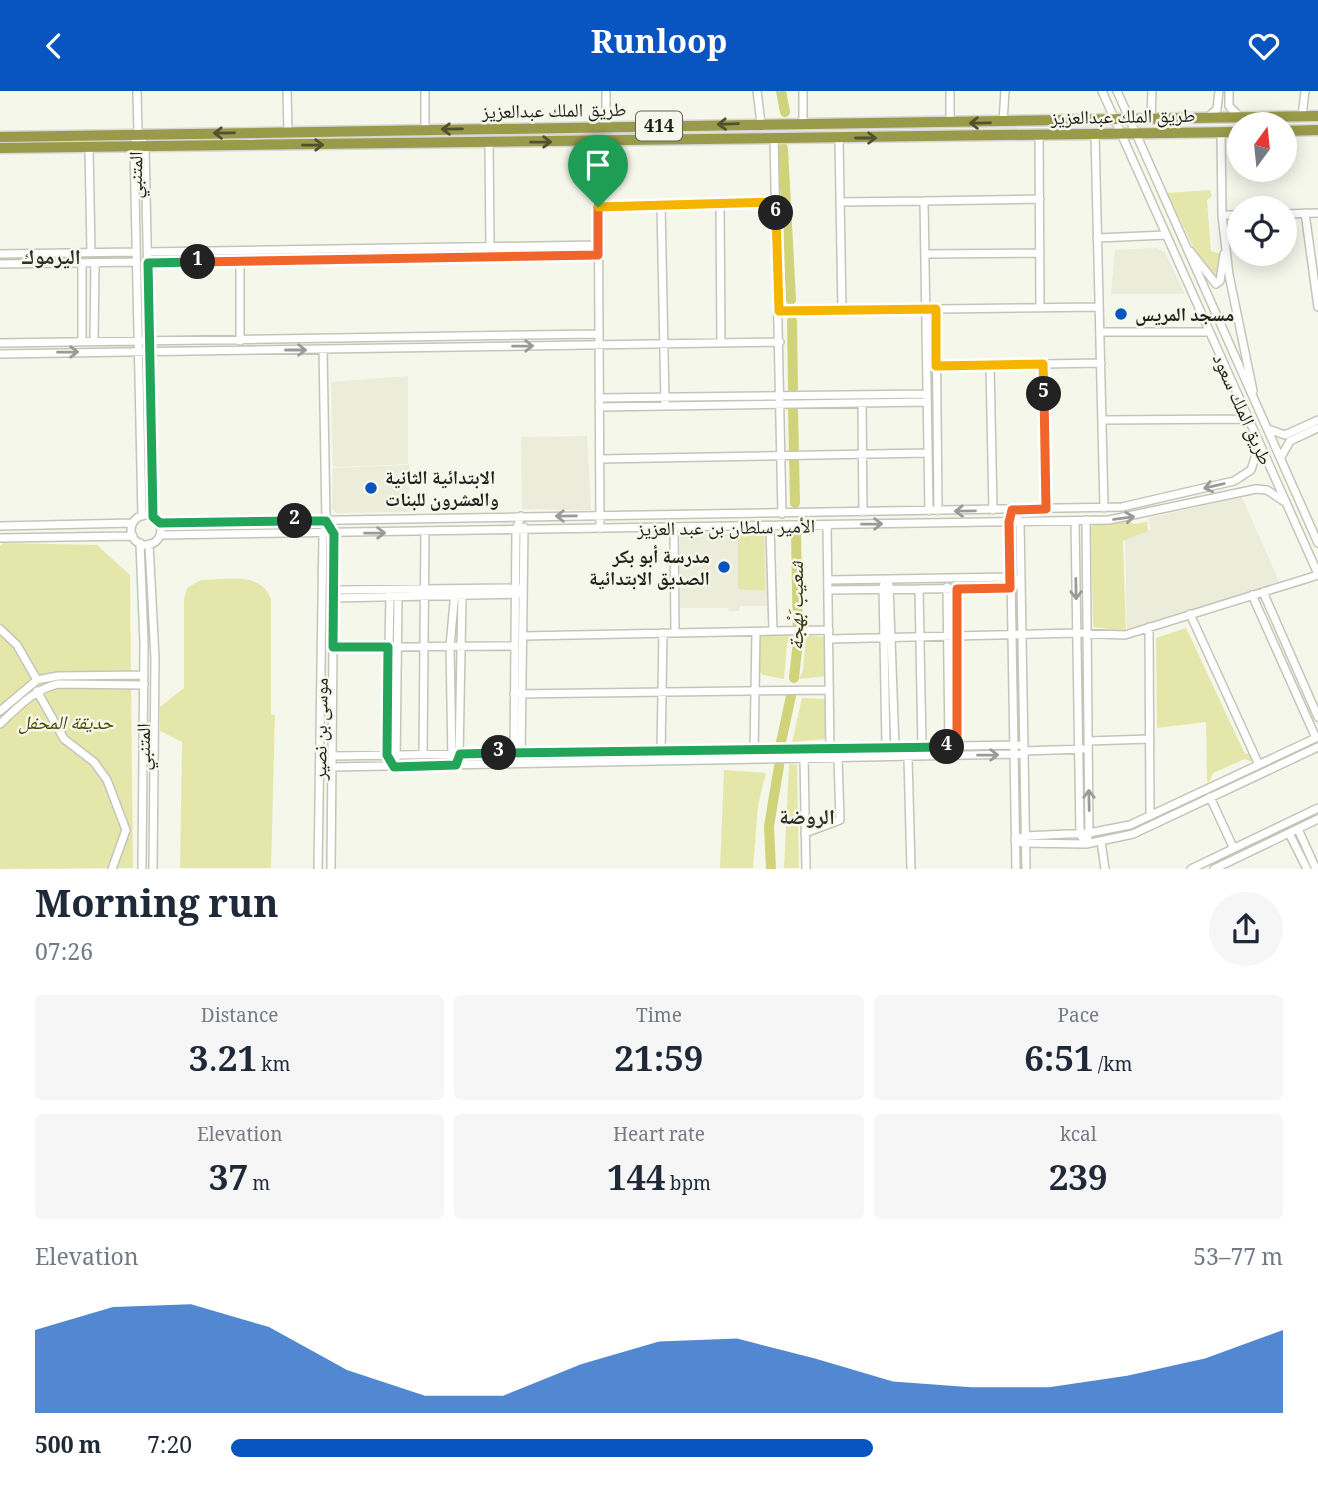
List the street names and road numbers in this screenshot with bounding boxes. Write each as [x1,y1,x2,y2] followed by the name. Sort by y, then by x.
[480,96,627,130] street label: طريق الملك عبدالعزيز
[1049,102,1196,136] street label: طريق الملك عبدالعزيز
[636,111,682,141] road number: 414
[122,151,154,199] street label: المتنبي
[1201,349,1279,471] street label: طريق الملك سعود
[636,512,815,548] street label: الأمير سلطان بن عبد العزيز
[306,678,340,782] street label: موسى بن نصير
[130,723,162,771] street label: المتنبي

